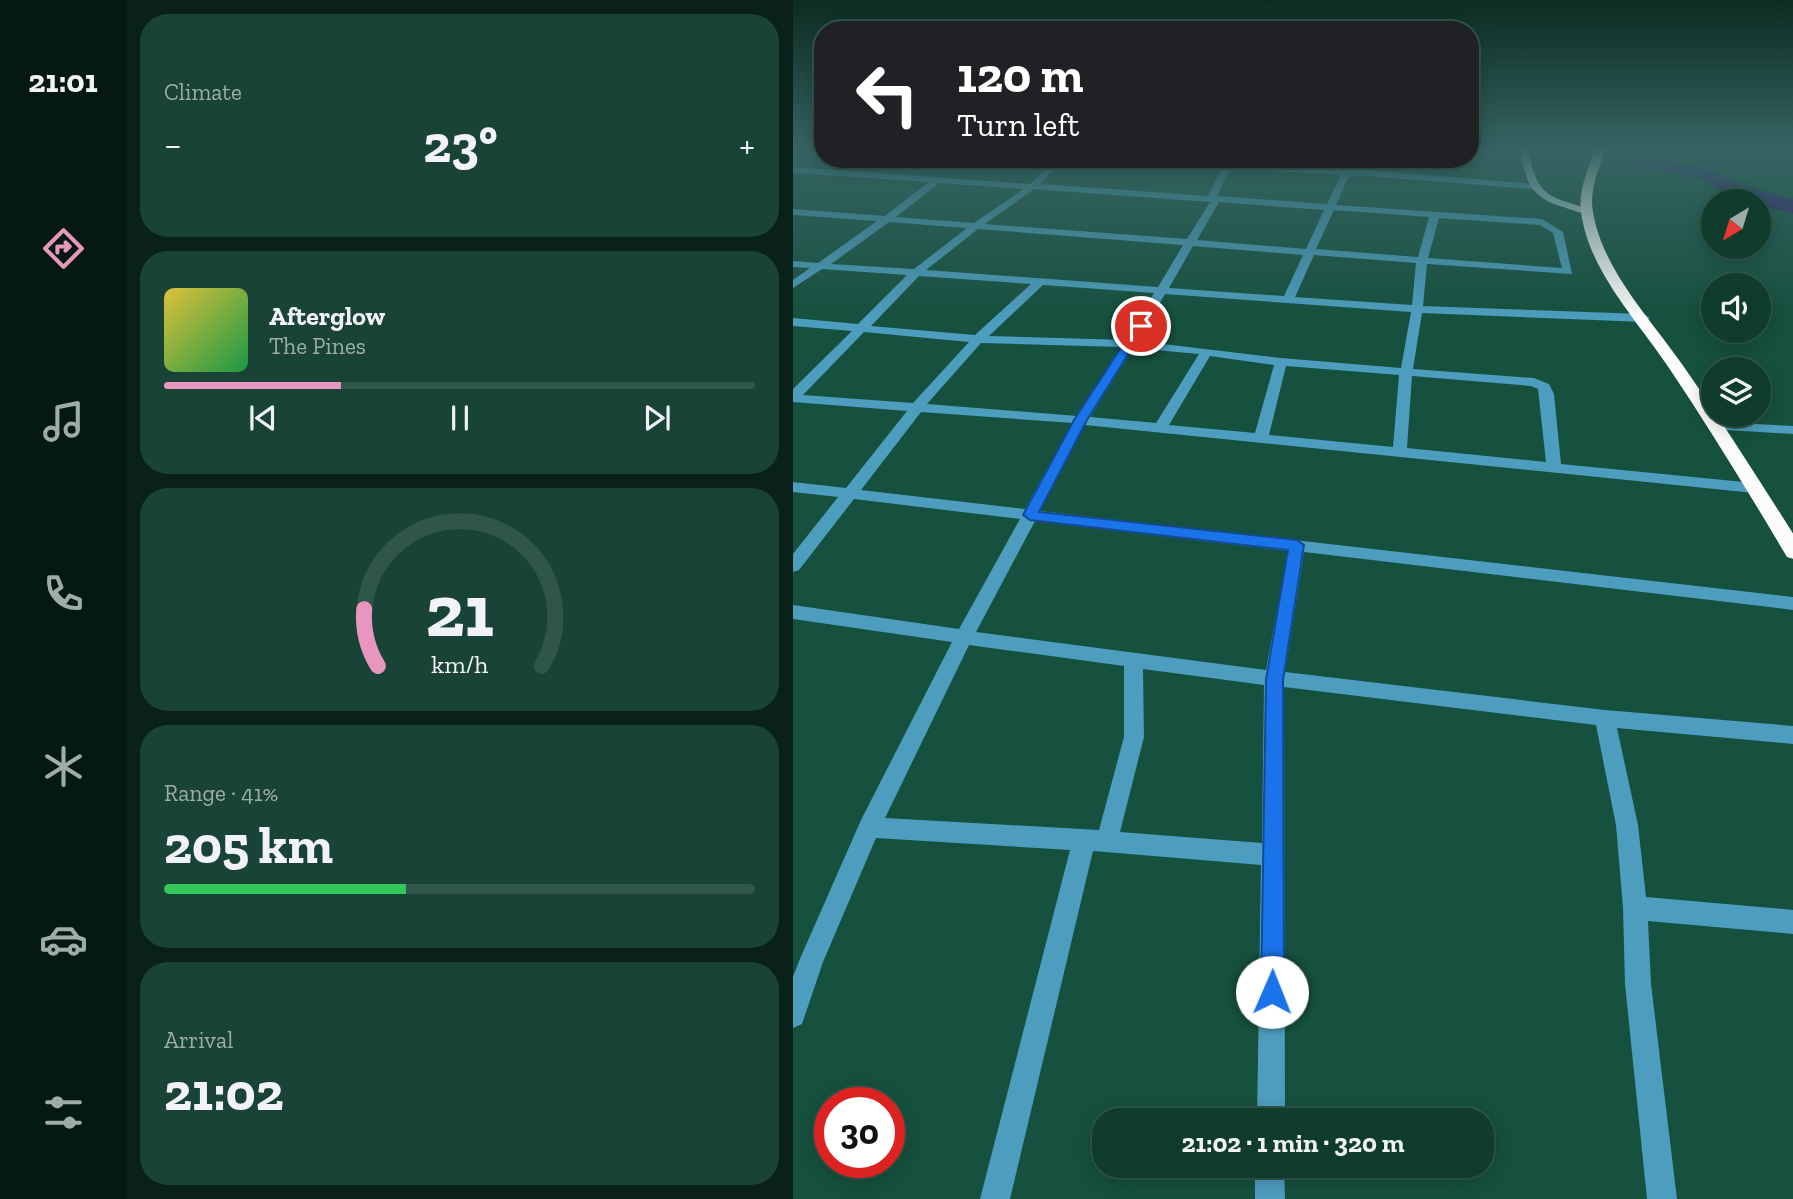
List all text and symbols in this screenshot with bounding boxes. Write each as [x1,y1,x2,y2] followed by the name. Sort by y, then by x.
[957,46,1083,105] text: 120 m
[842,49,933,140] icon: left
[28,62,98,100] text: 21:01
[164,78,242,106] text: Climate
[957,106,1079,144] text: Turn left
[423,113,498,175] text: 23°
[164,122,182,168] text: −
[739,122,755,168] text: +
[1701,189,1771,259] north arrow
[1701,189,1771,427] map controls
[39,224,88,273] icon: directions
[1701,273,1771,343] button: sound
[1111,296,1171,356] pin
[269,300,385,332] text: Afterglow
[1122,307,1160,345] icon: arrive
[269,332,366,360] text: The Pines
[1701,357,1771,427] button: layers
[39,397,88,446] icon: music
[244,399,282,437] icon: previous
[441,399,479,437] icon: pause
[638,399,676,437] icon: next
[425,567,494,655] text: 21
[39,569,88,618] icon: phone
[431,648,488,678] text: km/h
[39,742,88,791] icon: climate
[164,779,278,807] text: Range · 41%
[164,814,333,876] text: 205 km
[39,915,88,964] icon: car
[1235,955,1309,1029] position arrow
[164,1026,233,1054] text: Arrival
[164,1061,284,1123] text: 21:02
[814,1087,905,1178] speed limit sign: 30
[39,1088,88,1137] icon: filters
[1181,1127,1405,1159] text: 21:02 · 1 min · 320 m

